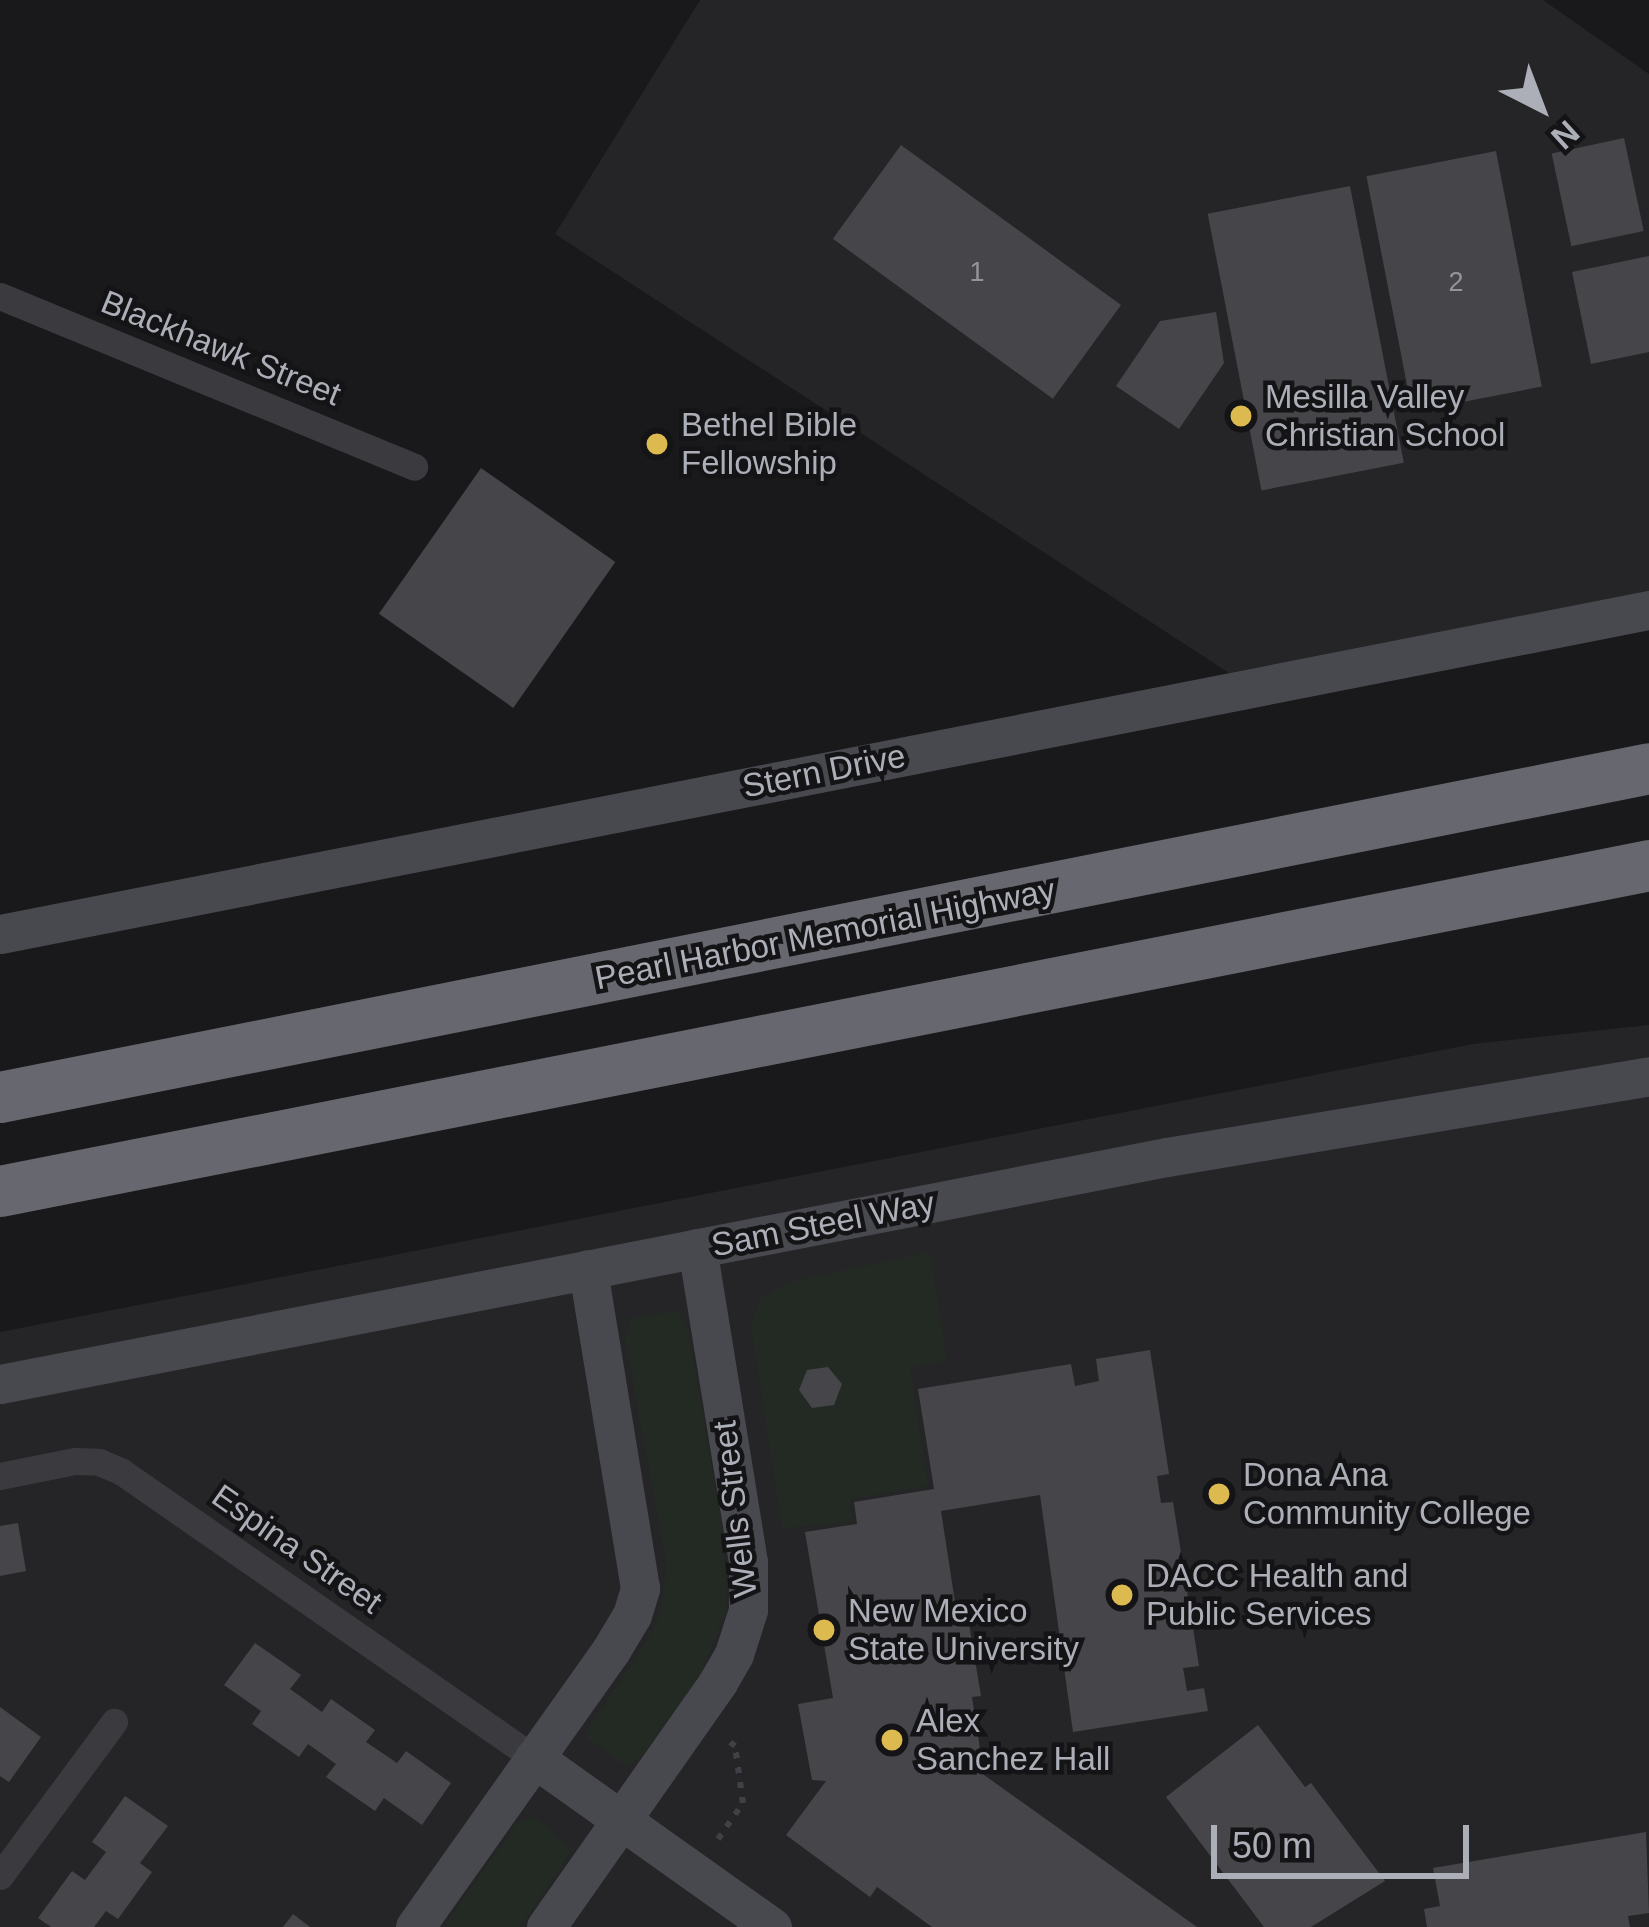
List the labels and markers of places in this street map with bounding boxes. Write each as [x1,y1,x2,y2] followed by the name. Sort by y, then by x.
[1265,377,1505,455] place label: Mesilla Valley Christian School
[1228,403,1254,429] marker: Mesilla Valley Christian School
[681,405,857,483] place label: Bethel Bible Fellowship
[644,431,670,457] marker: Bethel Bible Fellowship
[1243,1455,1531,1533] place label: Dona Ana Community College
[1206,1481,1232,1507] marker: Dona Ana Community College
[1146,1556,1408,1634] place label: DACC Health and Public Services
[1109,1582,1135,1608] marker: DACC Health and Public Services
[848,1591,1079,1669] place label: New Mexico State University
[811,1617,837,1643] marker: New Mexico State University
[916,1701,1110,1779] place label: Alex Sanchez Hall
[879,1727,905,1753] marker: Alex Sanchez Hall

